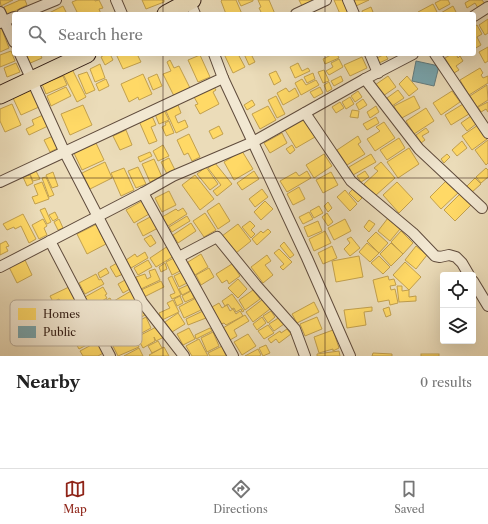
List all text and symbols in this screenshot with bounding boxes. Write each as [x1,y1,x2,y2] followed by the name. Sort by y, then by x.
[12,12,476,56] search box
[26,23,48,45] icon: search
[58,25,143,44] text: Search here
[440,272,476,344] map controls
[440,272,476,308] button: locate
[10,300,142,346] legend
[43,307,80,321] text: Homes
[440,308,476,344] button: layers
[43,325,76,339] text: Public
[16,372,80,392] text: Nearby
[420,374,472,390] text: 0 results
[63,478,87,516] tab: Map
[213,478,268,516] tab: Directions
[394,478,425,516] tab: Saved

